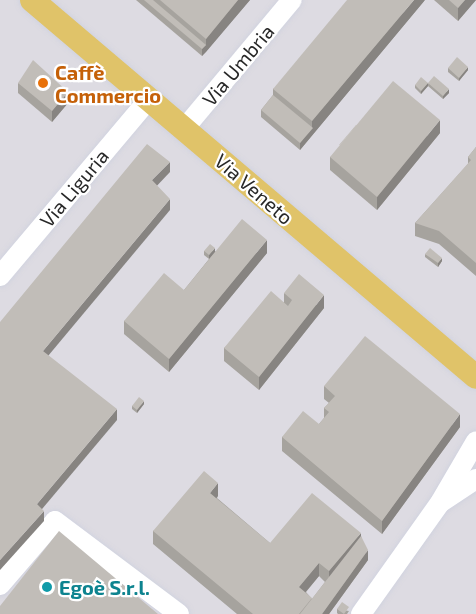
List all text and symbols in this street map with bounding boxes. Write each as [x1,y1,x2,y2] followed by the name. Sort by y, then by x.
[197,19,279,111] street label: Via Umbria
[55,60,161,107] place label: Caffè Commercio
[36,76,50,90] marker: Caffè Commercio
[34,144,114,232] street label: Via Liguria
[210,148,298,230] street label: Via Veneto
[59,575,150,599] place label: Egoè S.r.l.
[40,580,54,594] marker: Egoè S.r.l.

